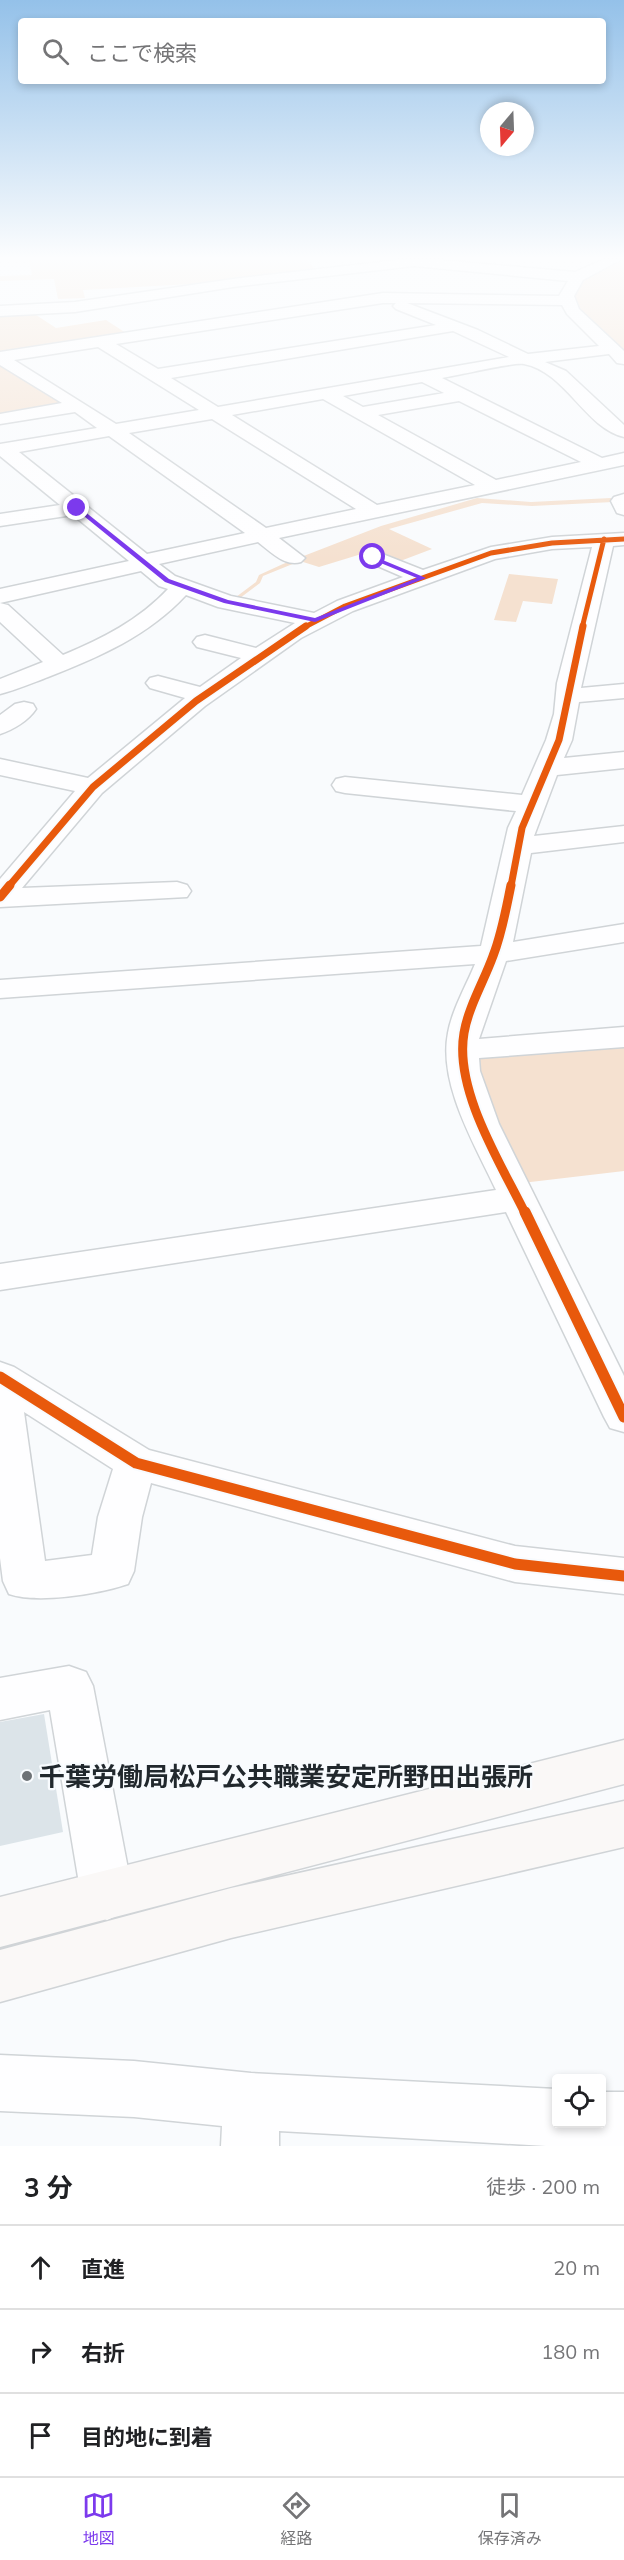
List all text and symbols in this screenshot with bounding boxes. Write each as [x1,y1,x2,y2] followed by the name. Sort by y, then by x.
[18,18,606,84] search box
[39,35,72,68] icon: search
[87,39,197,67] text: ここで検索
[480,102,534,156] north arrow
[63,494,89,520] route end
[359,543,385,569] route start
[39,1760,533,1793] place label: 千葉労働局松戸公共職業安定所野田出張所
[20,1769,34,1783] marker: 千葉労働局松戸公共職業安定所野田出張所
[552,2074,606,2128] map controls
[552,2074,606,2128] button: locate
[24,2171,73,2204] text: 3 分
[486,2174,600,2199] text: 徒歩 · 200 m
[24,2251,57,2284] icon: ahead
[81,2255,125,2283] text: 直進
[553,2255,600,2280] text: 20 m
[24,2335,57,2368] icon: right
[81,2339,125,2367] text: 右折
[541,2339,600,2364] text: 180 m
[24,2419,57,2452] icon: arrive
[81,2423,213,2451] text: 目的地に到着
[82,2489,115,2549] tab: 地図
[280,2489,313,2549] tab: 経路
[478,2489,542,2549] tab: 保存済み

